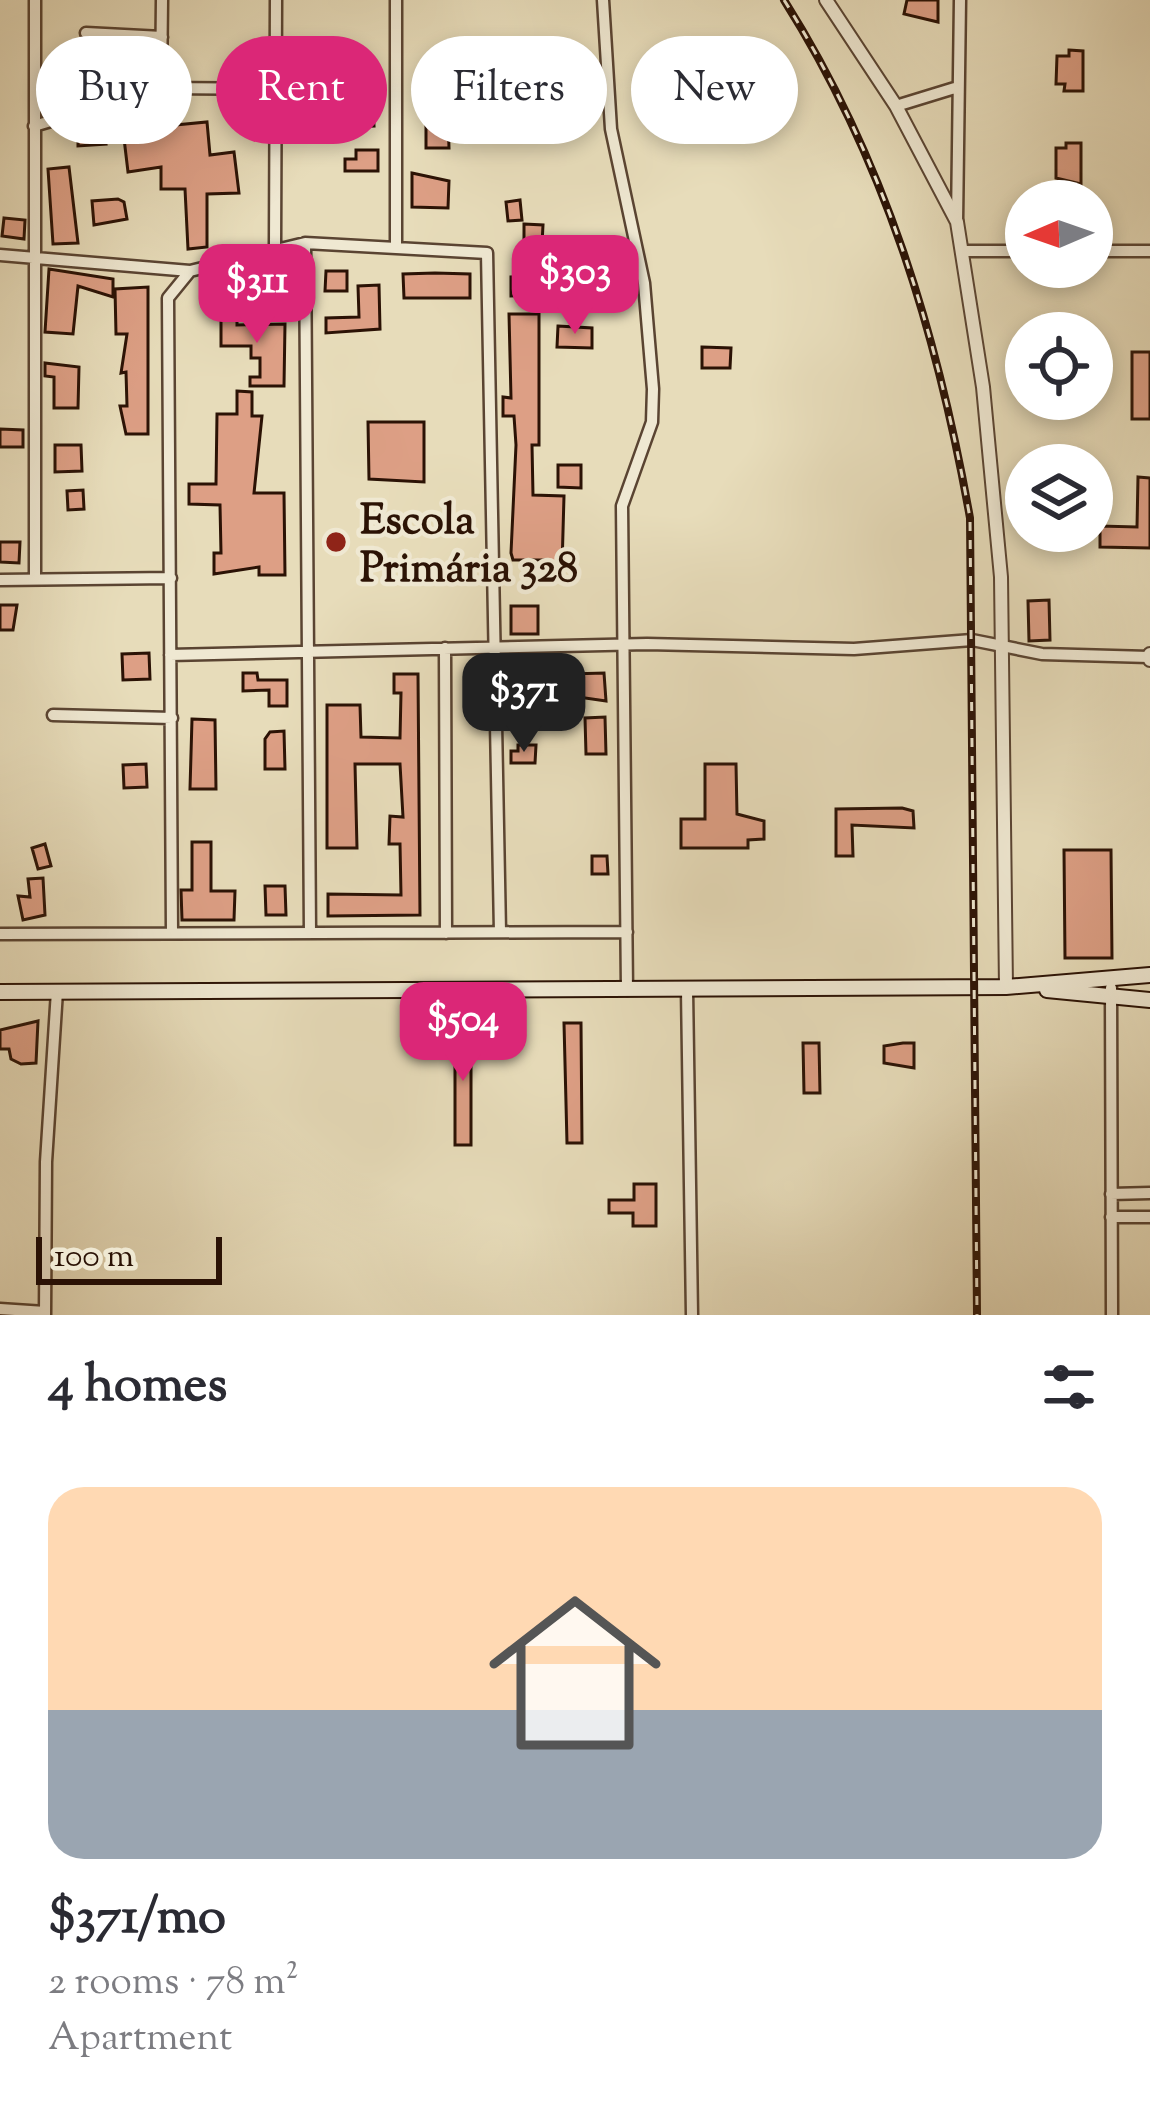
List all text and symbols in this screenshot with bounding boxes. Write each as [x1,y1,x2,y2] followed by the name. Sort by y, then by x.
[36,36,192,144] chip: Buy
[216,36,387,144] chip: Rent
[411,36,607,144] chip: Filters
[631,36,798,144] chip: New
[1005,180,1113,288] north arrow
[1005,180,1113,552] map controls
[504,235,646,337] pin: $303
[186,244,328,346] pin: $311
[539,246,611,302] text: $303
[225,255,289,311] text: $311
[1005,312,1113,420] button: locate
[1005,444,1113,552] button: layers
[360,493,578,601] place label: Escola Primária 328
[323,529,349,555] marker: Escola Primária 328
[453,653,595,755] pin: $371
[489,664,559,720] text: $371
[392,982,534,1084] pin: $504
[427,993,499,1049] text: $504
[36,1231,222,1284] scale bar
[54,1234,134,1282] text: 100 m
[48,1351,227,1424] text: 4 homes
[1036,1354,1102,1420] icon: filters
[467,1565,683,1781] icon: home
[48,1883,226,1956] text: $371/mo
[48,1956,299,2012] text: 2 rooms · 78 m²
[48,2012,232,2068] text: Apartment

